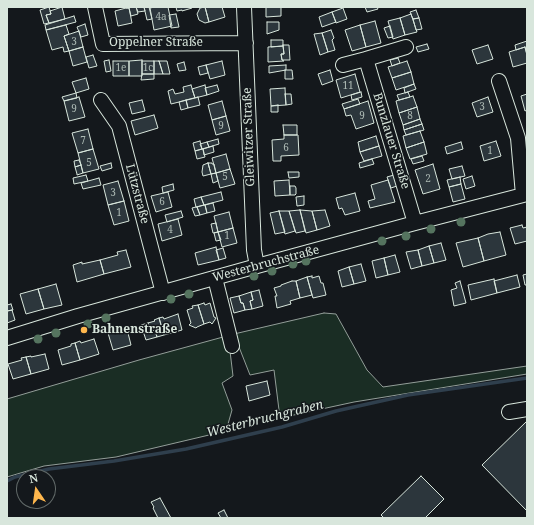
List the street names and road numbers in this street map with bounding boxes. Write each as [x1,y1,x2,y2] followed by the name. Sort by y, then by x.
[109,36,203,50] street label: Oppelner Straße
[240,87,258,187] street label: Gleiwitzer Straße
[370,91,412,191] street label: Bunzlauer Straße
[122,162,152,226] street label: Lützstraße
[211,243,321,285] street label: Westerbruchstraße

